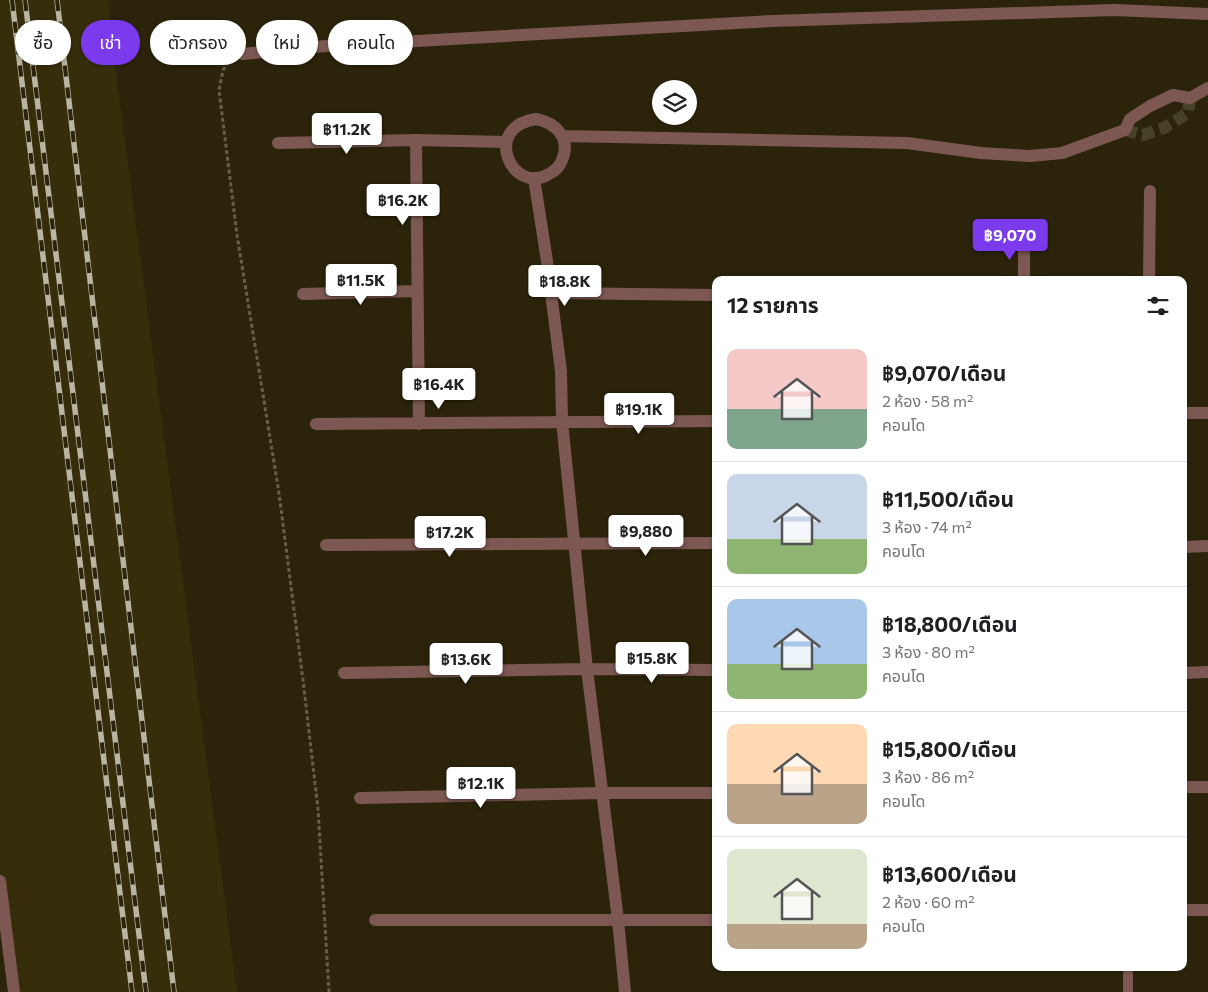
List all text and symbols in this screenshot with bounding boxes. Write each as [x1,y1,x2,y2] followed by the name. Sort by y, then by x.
[15,20,71,65] chip: ซื้อ
[81,20,140,65] chip: เช่า
[150,20,246,65] chip: ตัวกรอง
[256,20,318,65] chip: ใหม่
[328,20,413,65] chip: คอนโด
[652,80,697,125] map controls
[652,80,697,125] button: layers
[306,112,388,155] pin: ฿11.2K
[323,119,371,138] text: ฿11.2K
[362,184,444,226] pin: ฿16.2K
[378,190,428,209] text: ฿16.2K
[969,218,1051,261] pin: ฿9,070
[984,225,1036,244] text: ฿9,070
[320,264,402,306] pin: ฿11.5K
[524,264,606,307] pin: ฿18.8K
[337,270,385,289] text: ฿11.5K
[539,271,591,290] text: ฿18.8K
[727,292,819,317] text: 12 รายการ
[1144,292,1172,320] icon: filters
[882,360,1006,385] text: ฿9,070/เดือน
[398,368,480,410] pin: ฿16.4K
[767,369,827,429] icon: home
[413,374,465,393] text: ฿16.4K
[882,391,973,410] text: 2 ห้อง · 58 m²
[598,392,680,435] pin: ฿19.1K
[615,399,663,418] text: ฿19.1K
[882,415,925,434] text: คอนโด
[882,486,1014,511] text: ฿11,500/เดือน
[767,494,827,554] icon: home
[605,514,687,557] pin: ฿9,880
[409,516,491,558] pin: ฿17.2K
[882,517,972,536] text: 3 ห้อง · 74 m²
[619,521,673,540] text: ฿9,880
[426,522,474,541] text: ฿17.2K
[882,541,925,560] text: คอนโด
[882,611,1018,636] text: ฿18,800/เดือน
[767,619,827,679] icon: home
[425,642,507,685] pin: ฿13.6K
[611,642,693,684] pin: ฿15.8K
[882,642,975,661] text: 3 ห้อง · 80 m²
[627,648,677,667] text: ฿15.8K
[441,649,491,668] text: ฿13.6K
[882,666,925,685] text: คอนโด
[882,736,1017,761] text: ฿15,800/เดือน
[767,744,827,804] icon: home
[440,766,522,809] pin: ฿12.1K
[882,767,974,786] text: 3 ห้อง · 86 m²
[457,773,505,792] text: ฿12.1K
[882,791,925,810] text: คอนโด
[882,861,1017,886] text: ฿13,600/เดือน
[767,869,827,929] icon: home
[882,892,975,911] text: 2 ห้อง · 60 m²
[882,916,925,935] text: คอนโด

